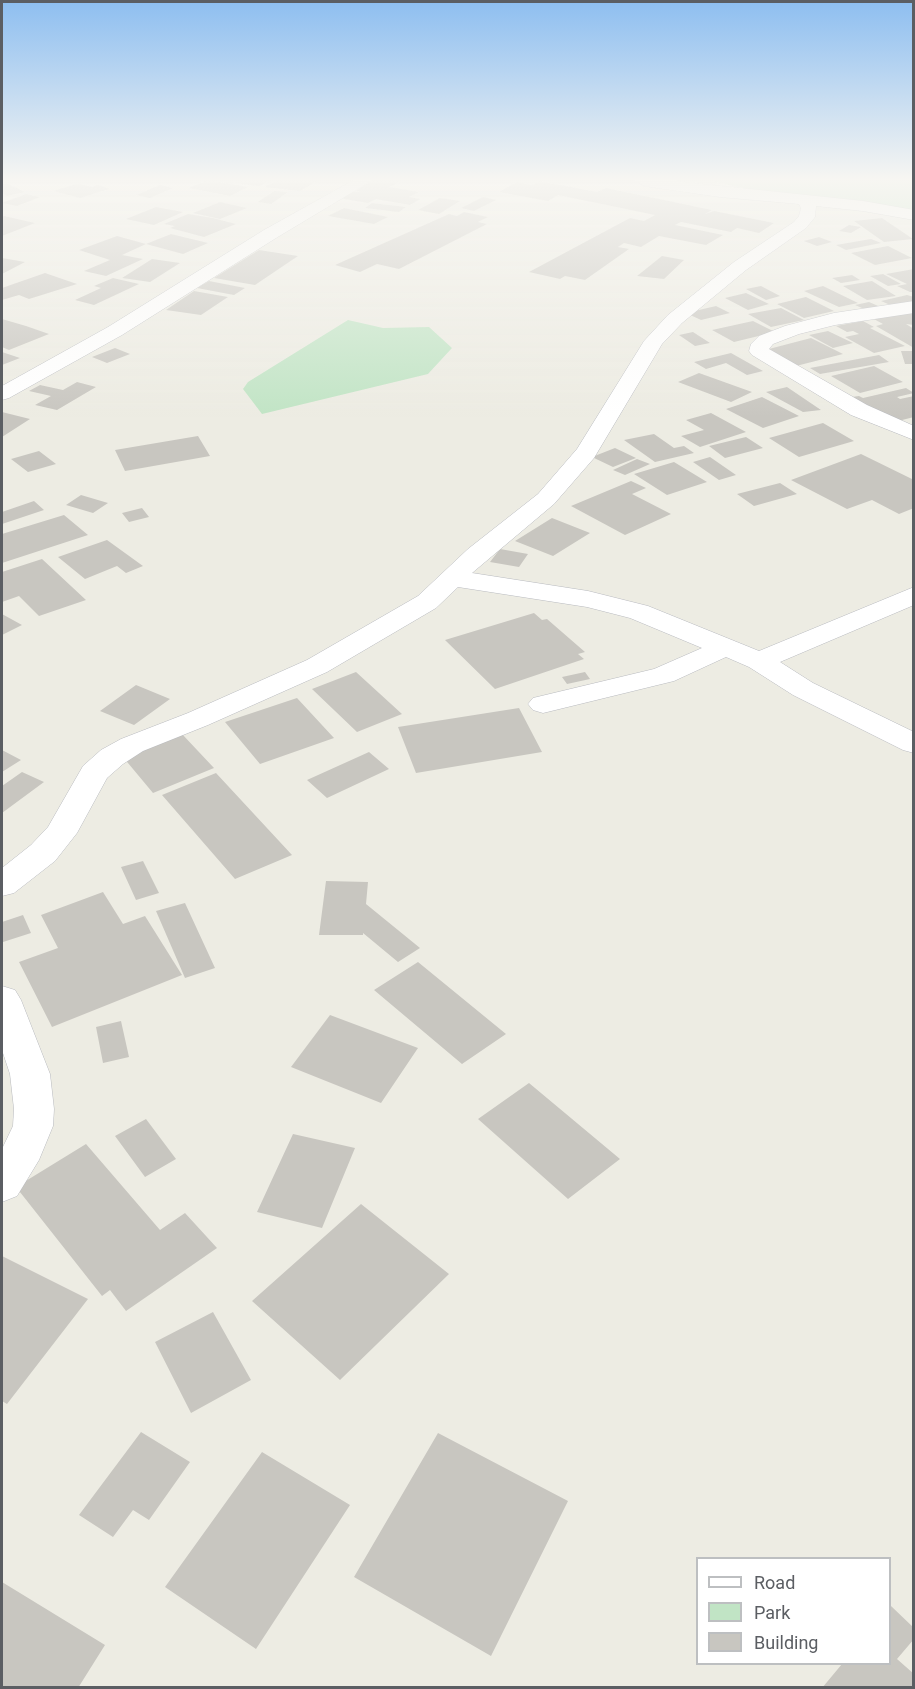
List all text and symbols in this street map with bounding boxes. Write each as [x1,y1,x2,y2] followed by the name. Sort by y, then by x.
[696,1557,891,1665] legend
[754,1572,795,1593] text: Road
[754,1602,790,1623] text: Park
[754,1632,818,1653] text: Building

